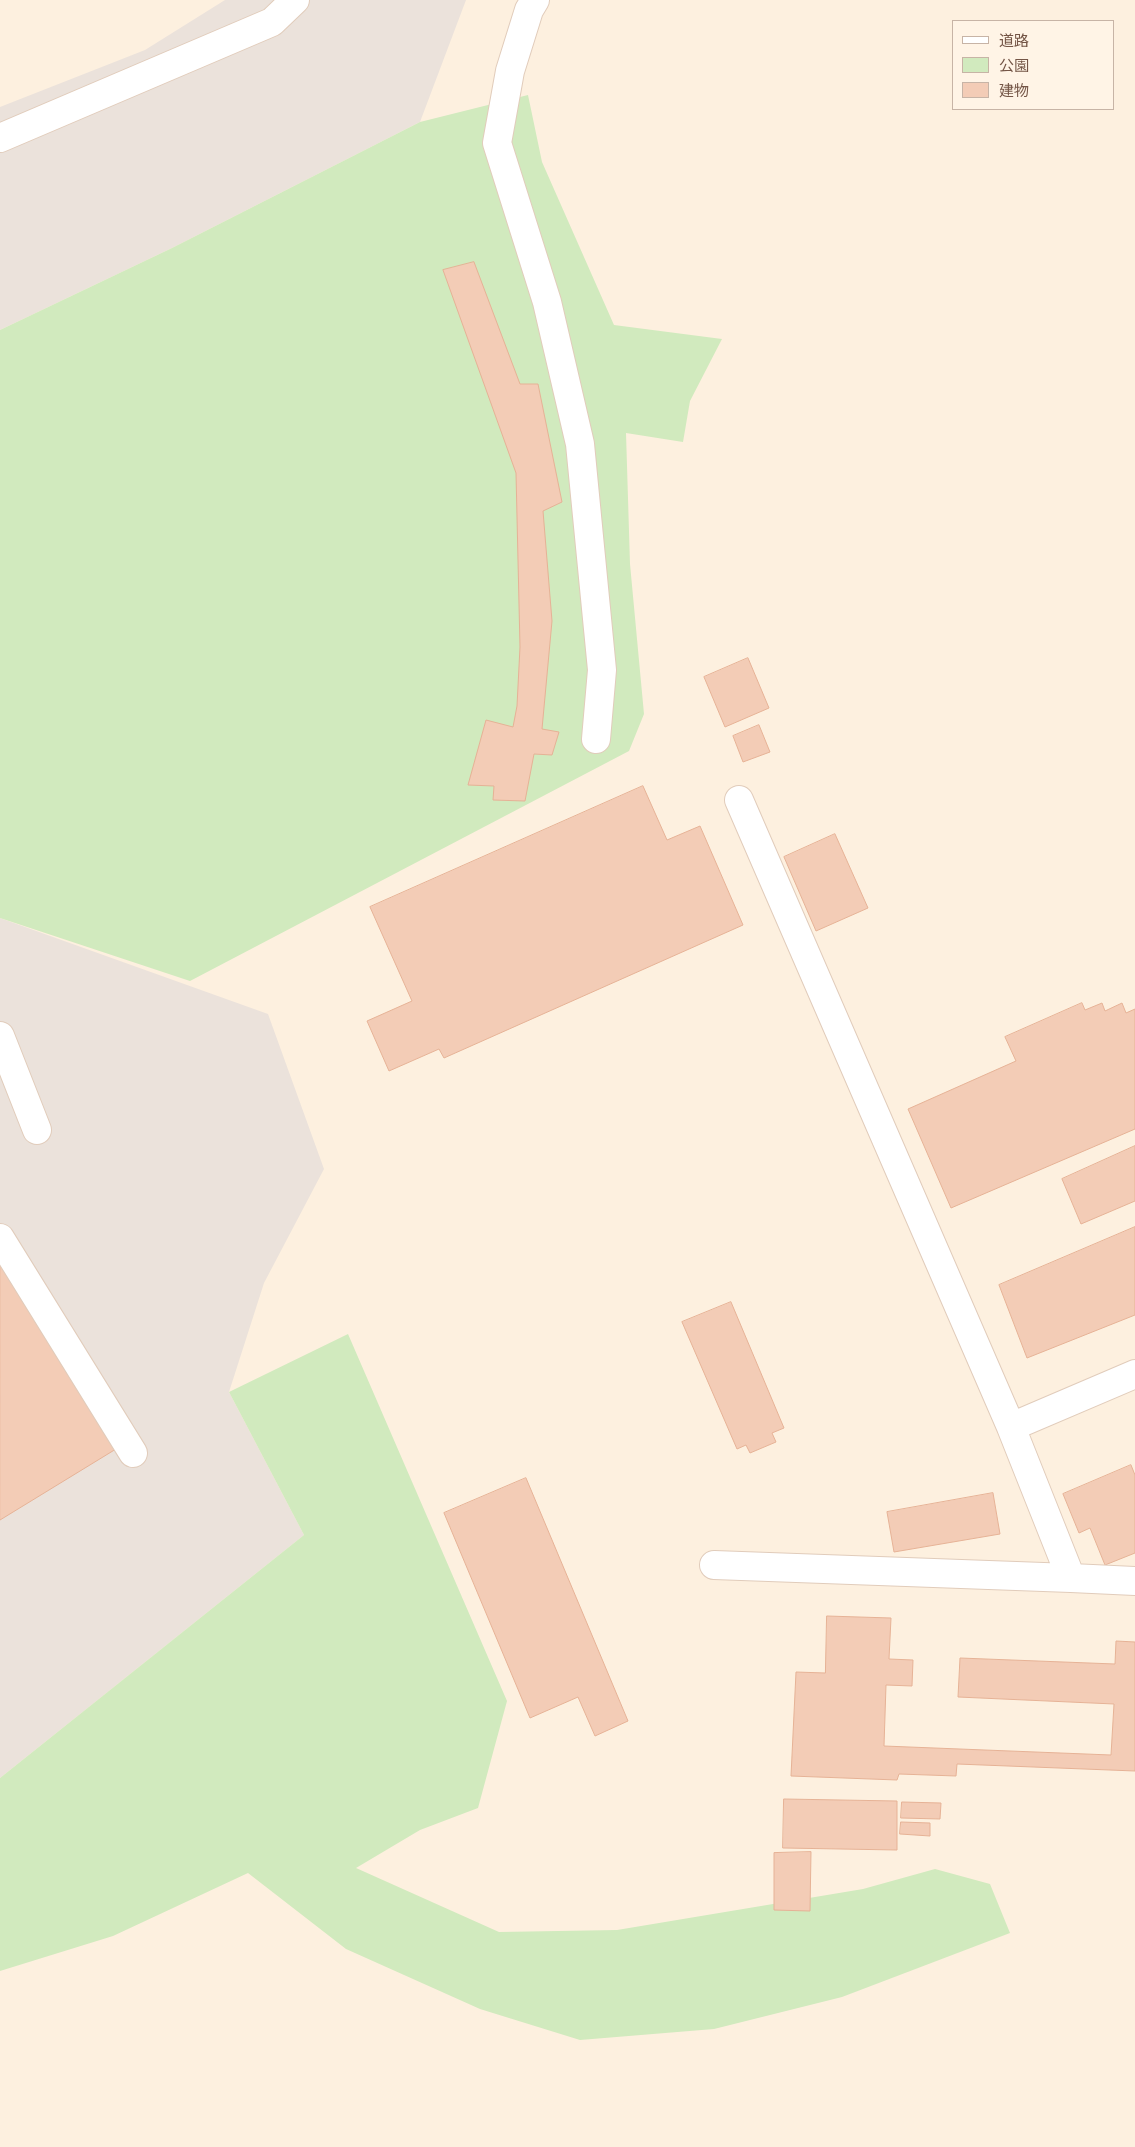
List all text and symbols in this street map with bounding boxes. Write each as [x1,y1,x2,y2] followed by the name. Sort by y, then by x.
[952,20,1115,110] legend
[999,31,1029,50] text: 道路
[999,56,1029,75] text: 公園
[999,81,1029,100] text: 建物

